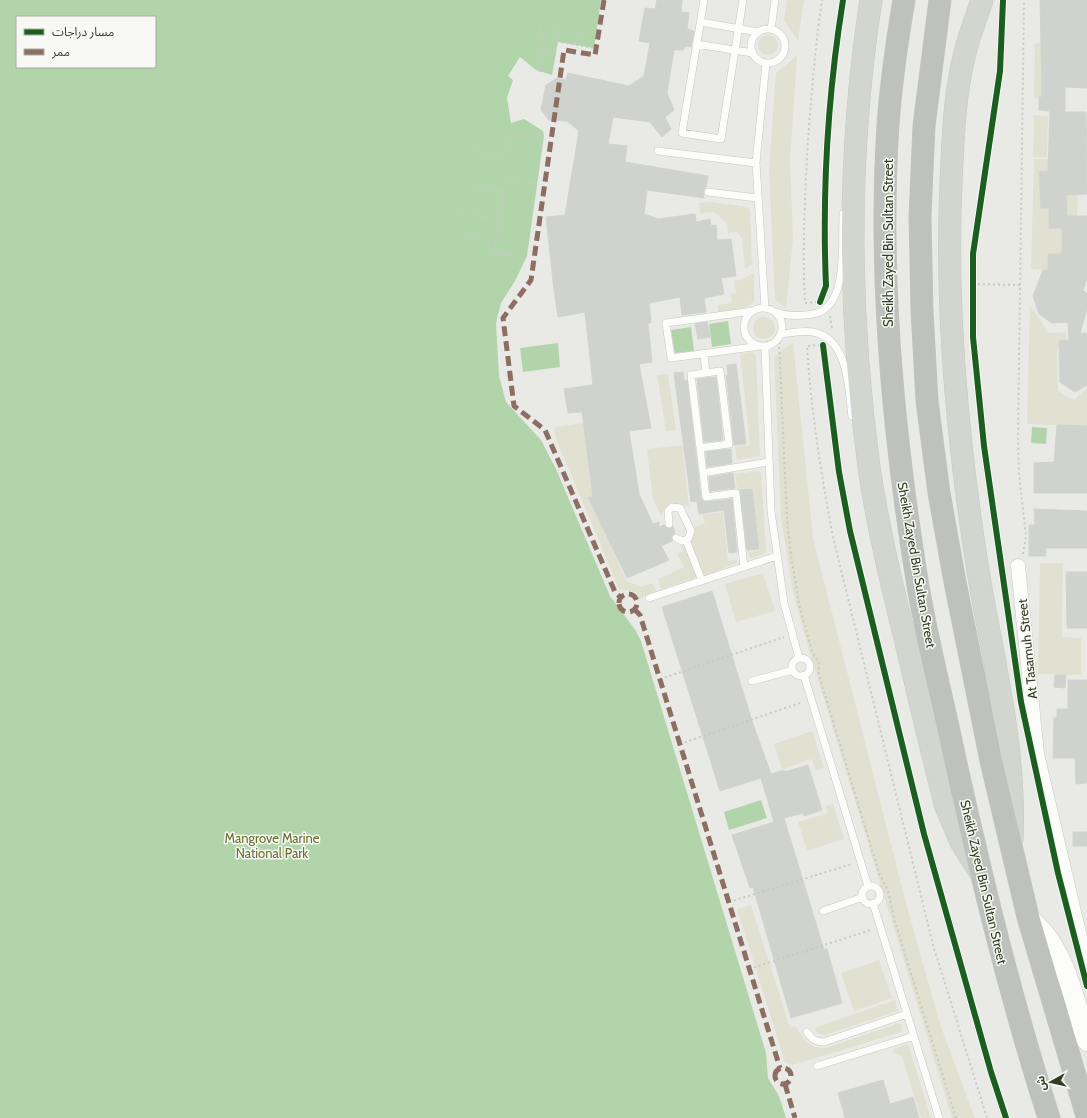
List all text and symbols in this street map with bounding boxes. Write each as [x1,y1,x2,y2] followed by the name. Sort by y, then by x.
[16,16,156,68] legend
[52,24,114,39] text: مسار دراجات
[51,44,70,59] text: ممر
[880,158,896,327] street label: Sheikh Zayed Bin Sultan Street
[895,481,940,650] street label: Sheikh Zayed Bin Sultan Street
[1014,598,1040,700] street label: At Tasamuh Street
[957,798,1011,966] street label: Sheikh Zayed Bin Sultan Street
[225,830,320,861] park label: Mangrove Marine National Park
[1031,1062,1071,1102] north arrow
[1033,1075,1049,1092] text: ش

